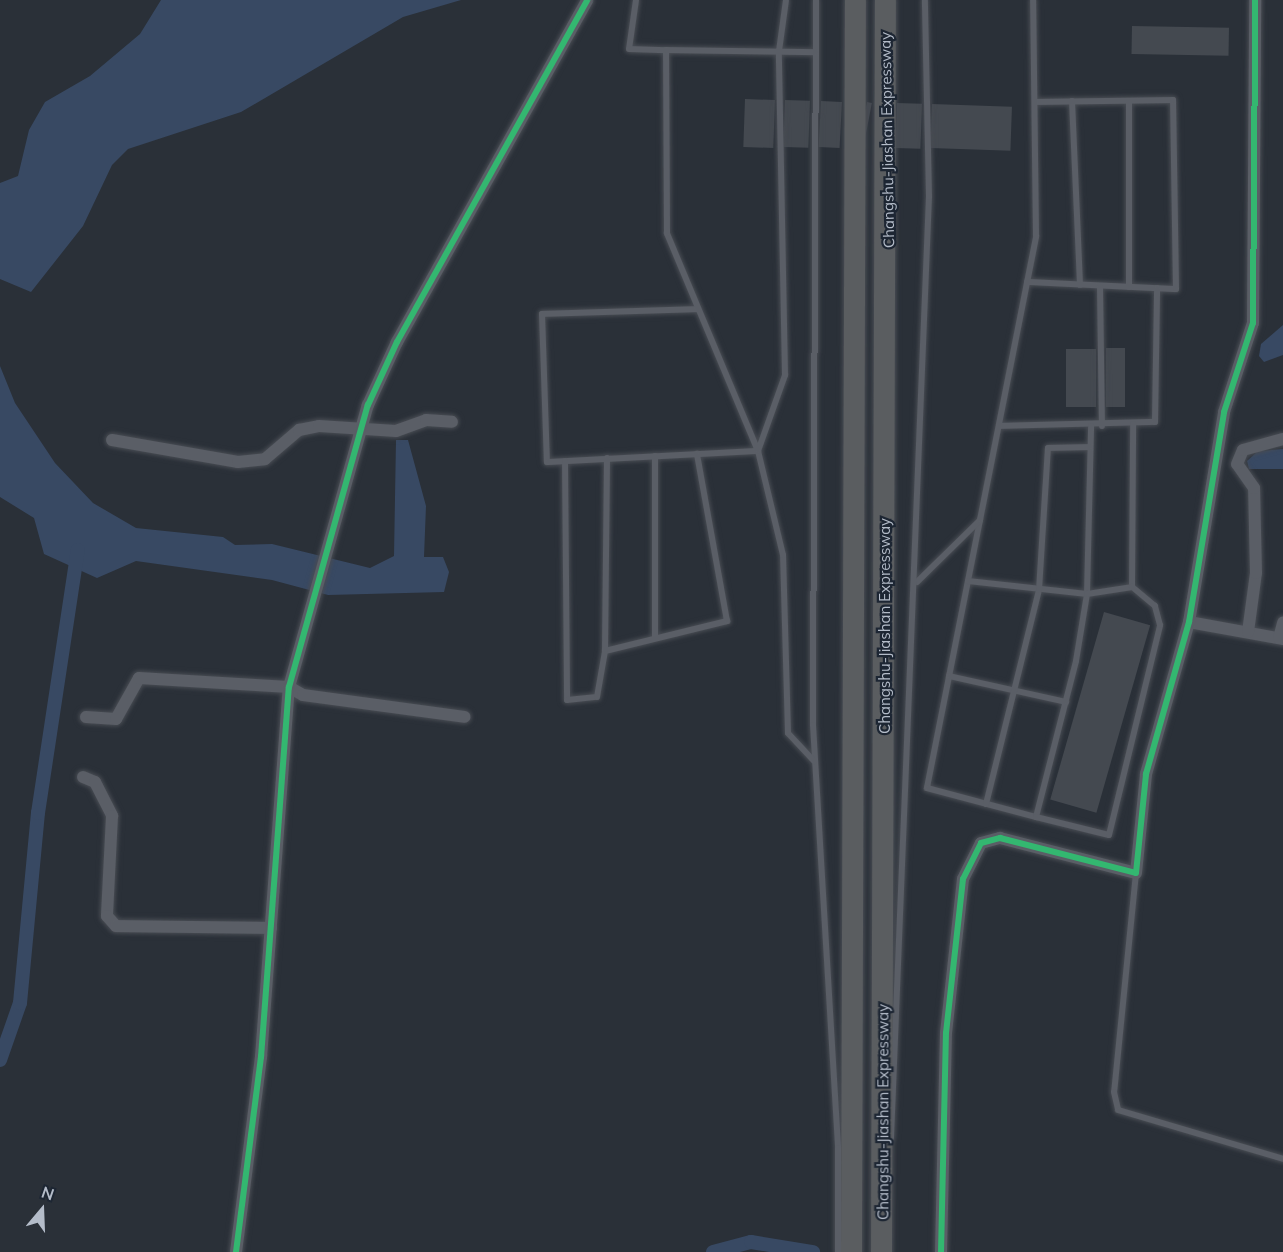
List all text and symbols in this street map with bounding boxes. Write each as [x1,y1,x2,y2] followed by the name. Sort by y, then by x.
[876,32,898,248] street label: Changshu-Jiashan Expressway
[876,518,894,734] street label: Changshu-Jiashan Expressway
[874,1004,892,1220] street label: Changshu-Jiashan Expressway
[12,1180,72,1240] north arrow
[39,1182,57,1204] text: N

